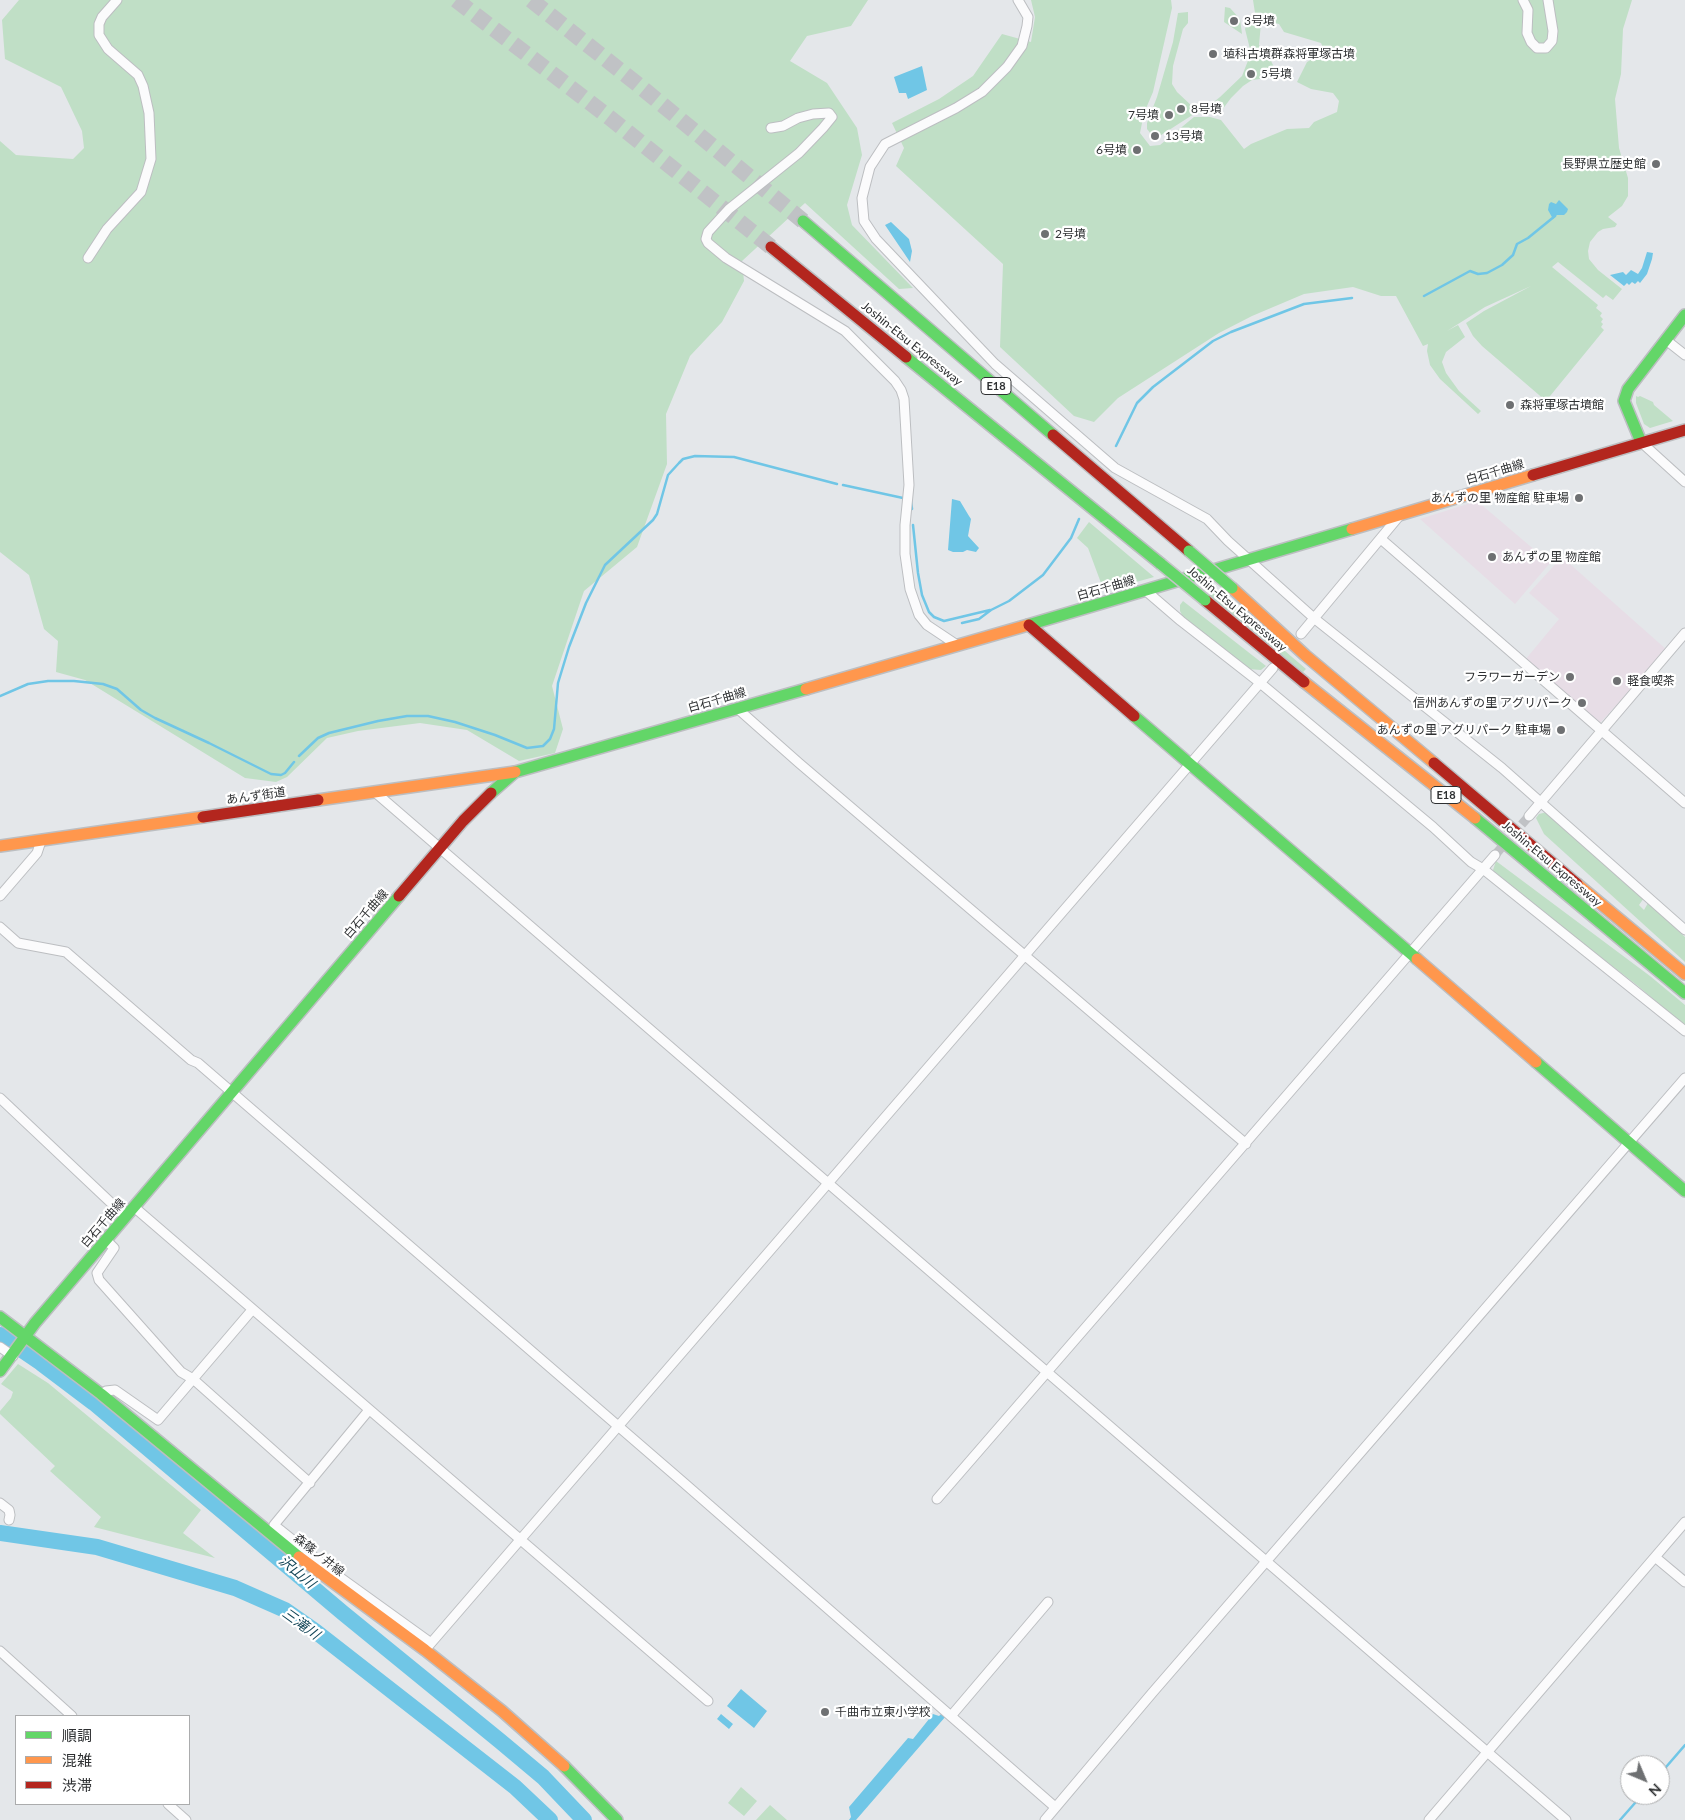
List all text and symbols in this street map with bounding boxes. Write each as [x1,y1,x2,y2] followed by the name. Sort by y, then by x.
[1244,14,1275,28] place label: 3号墳
[1228,15,1240,27] marker: 3号墳
[1223,47,1355,61] place label: 埴科古墳群森将軍塚古墳
[1207,48,1219,60] marker: 埴科古墳群森将軍塚古墳
[1261,67,1292,81] place label: 5号墳
[1245,68,1257,80] marker: 5号墳
[1191,102,1222,116] place label: 8号墳
[1175,103,1187,115] marker: 8号墳
[1128,108,1159,122] place label: 7号墳
[1163,109,1175,121] marker: 7号墳
[1165,129,1203,143] place label: 13号墳
[1149,130,1161,142] marker: 13号墳
[1096,143,1127,157] place label: 6号墳
[1131,144,1143,156] marker: 6号墳
[1562,157,1646,171] place label: 長野県立歴史館
[1650,158,1662,170] marker: 長野県立歴史館
[1055,227,1086,241] place label: 2号墳
[1039,228,1051,240] marker: 2号墳
[859,299,965,389] street label: Joshin-Etsu Expressway
[981,378,1011,394] road number: E18
[1520,398,1604,412] place label: 森将軍塚古墳館
[1504,399,1516,411] marker: 森将軍塚古墳館
[1464,457,1526,487] street label: 白石千曲線
[1431,491,1569,505] place label: あんずの里 物産館 駐車場
[1573,492,1585,504] marker: あんずの里 物産館 駐車場
[1502,550,1601,564] place label: あんずの里 物産館
[1486,551,1498,563] marker: あんずの里 物産館
[1184,563,1290,655] street label: Joshin-Etsu Expressway
[1075,573,1137,603] street label: 白石千曲線
[1464,670,1560,684] place label: フラワーガーデン
[1564,671,1576,683] marker: フラワーガーデン
[1627,674,1675,688] place label: 軽食喫茶
[1611,675,1623,687] marker: 軽食喫茶
[686,685,748,715] street label: 白石千曲線
[1413,696,1572,710] place label: 信州あんずの里 アグリパーク
[1576,697,1588,709] marker: 信州あんずの里 アグリパーク
[1377,723,1551,737] place label: あんずの里 アグリパーク 駐車場
[1555,724,1567,736] marker: あんずの里 アグリパーク 駐車場
[225,785,287,807] street label: あんず街道
[1431,786,1461,804] road number: E18
[1499,818,1605,910] street label: Joshin-Etsu Expressway
[341,887,391,941] street label: 白石千曲線
[78,1196,128,1250] street label: 白石千曲線
[291,1531,347,1579] street label: 森篠ノ井線
[276,1552,318,1592] water label: 沢山川
[279,1605,323,1643] water label: 三滝川
[835,1705,931,1719] place label: 千曲市立東小学校
[819,1706,831,1718] marker: 千曲市立東小学校
[15,1715,190,1805] legend
[62,1726,92,1744] text: 順調
[62,1751,92,1769] text: 混雑
[1620,1755,1670,1805] north arrow
[62,1776,92,1794] text: 渋滞
[1645,1780,1665,1800] text: N

